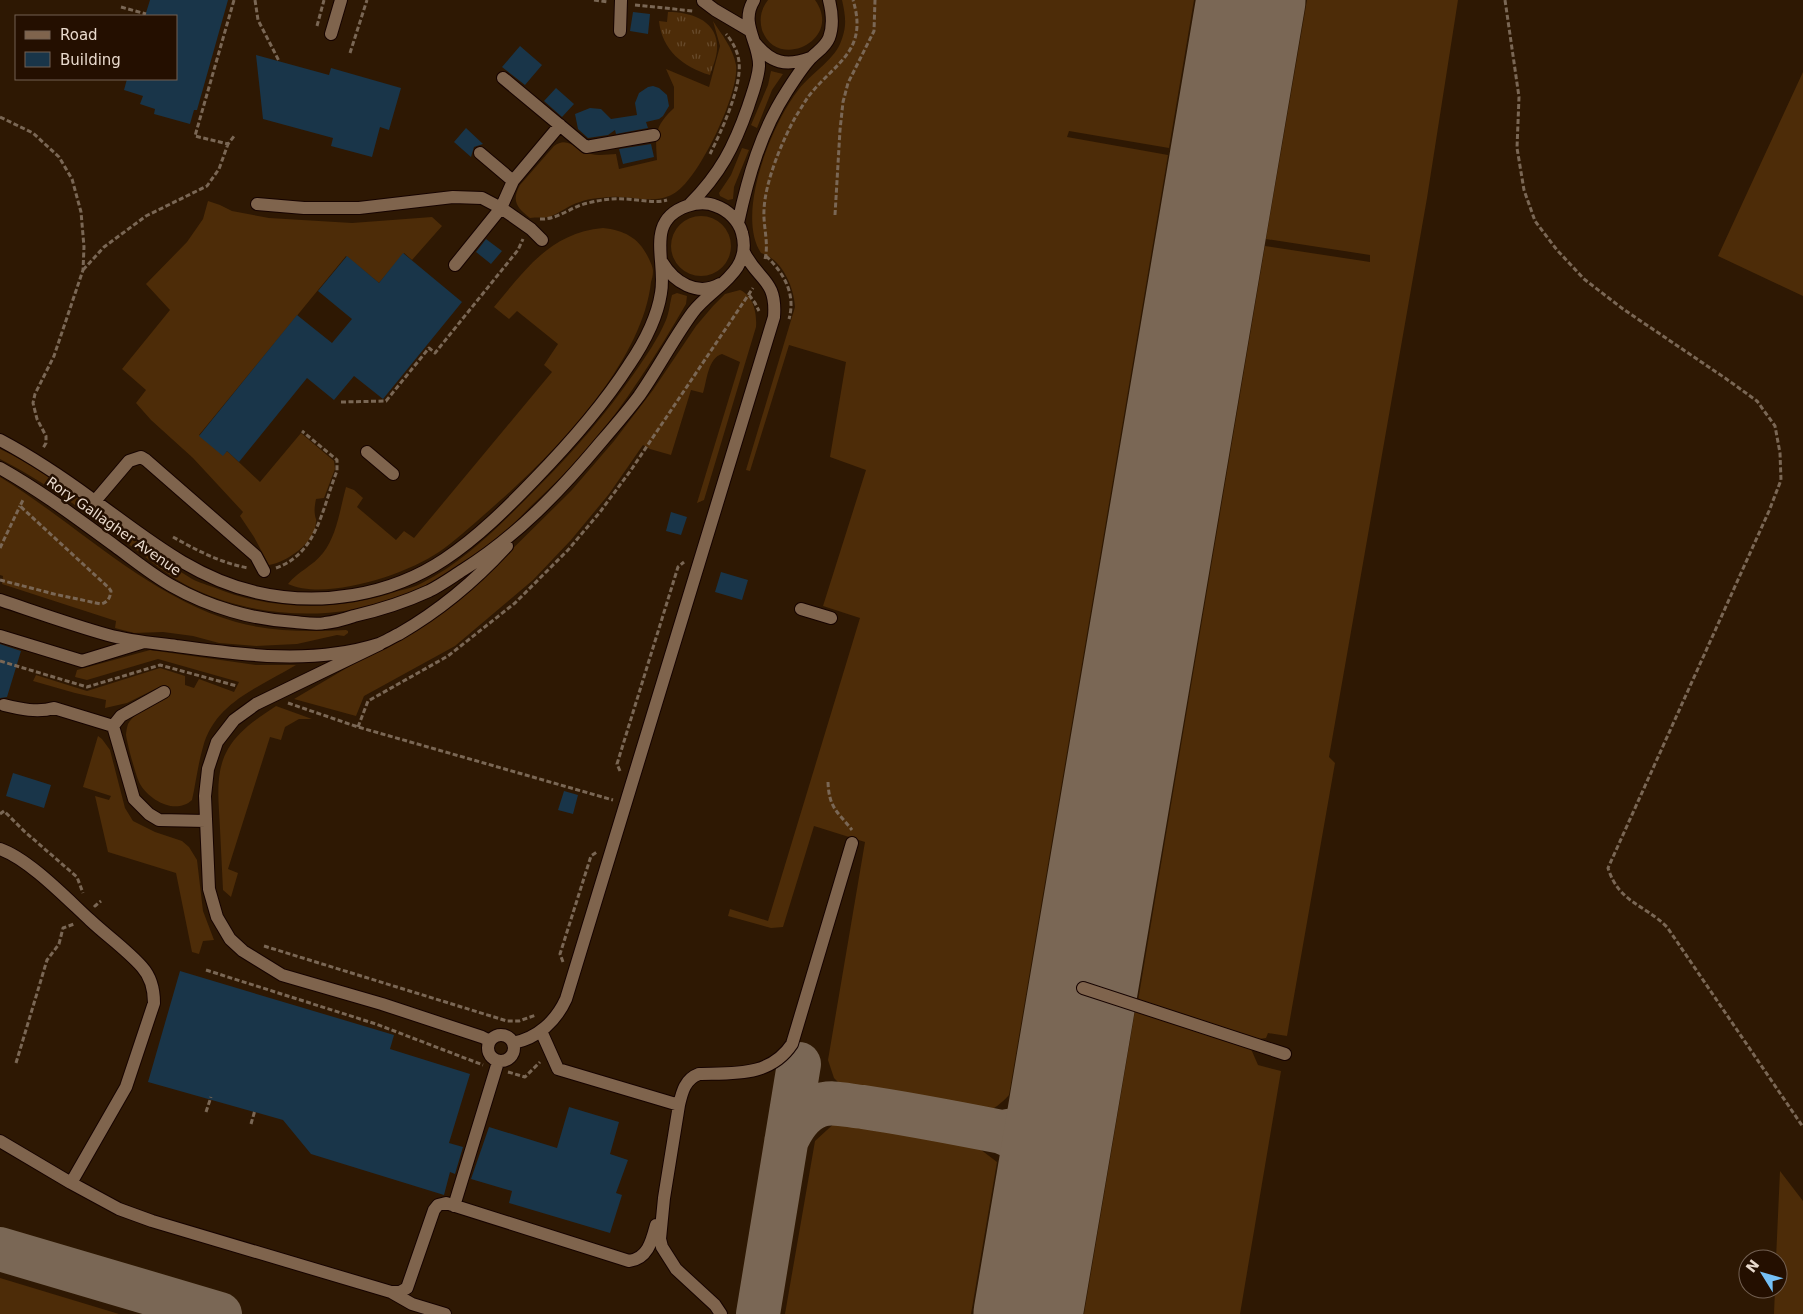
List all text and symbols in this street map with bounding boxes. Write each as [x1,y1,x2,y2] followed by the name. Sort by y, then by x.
[15,15,178,80] legend
[60,26,98,44] text: Road
[60,51,121,69] text: Building
[44,473,184,579] street label: Rory Gallagher Avenue
[1738,1249,1788,1299] north arrow
[1743,1257,1763,1276] text: N

